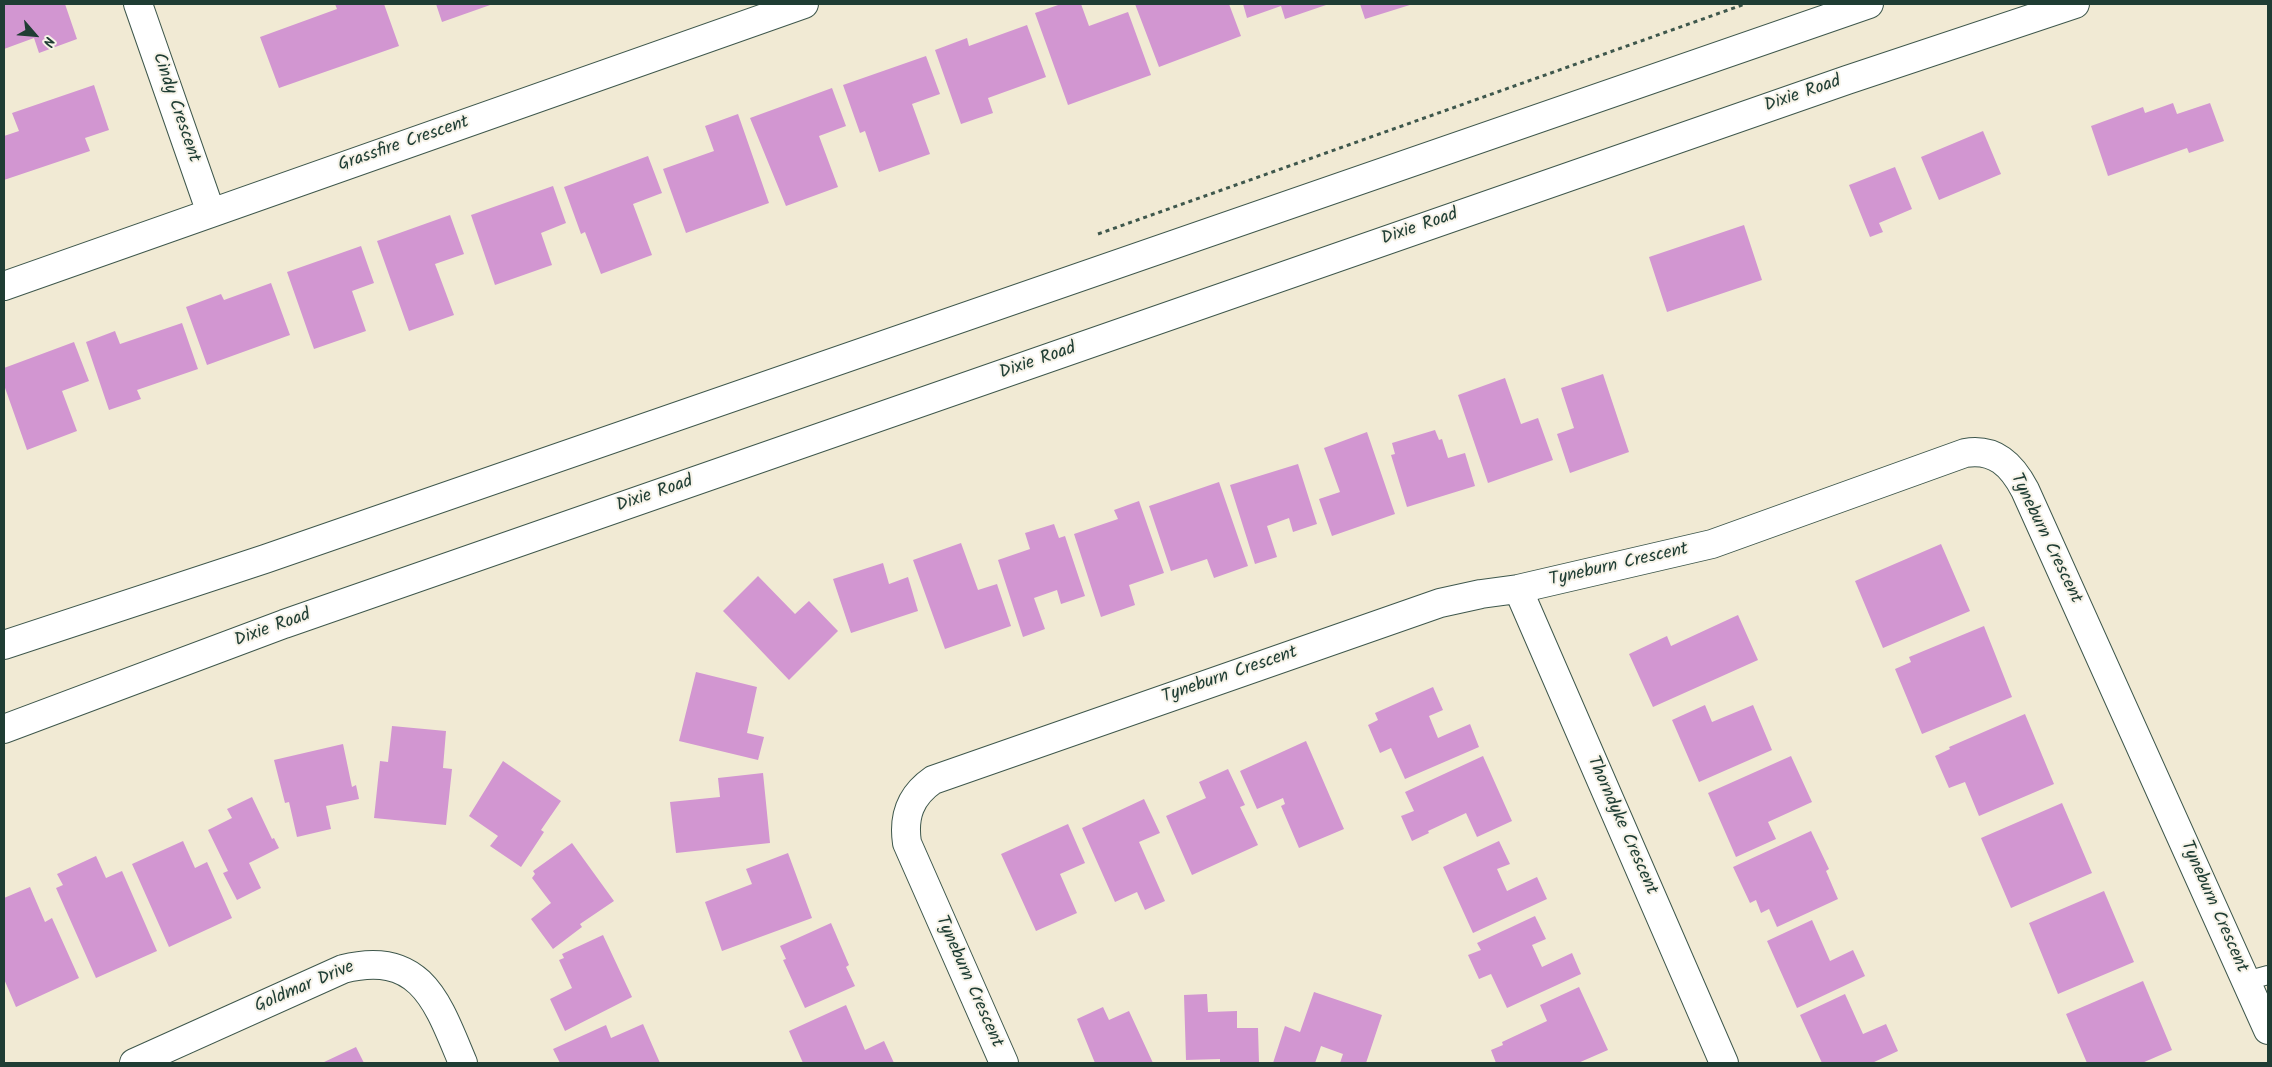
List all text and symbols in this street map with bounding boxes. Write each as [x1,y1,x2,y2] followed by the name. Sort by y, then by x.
[10,10,60,60] north arrow
[37,33,60,51] text: N
[146,50,204,166] street label: Cindy Crescent
[1762,72,1844,118] street label: Dixie Road
[336,113,472,177] street label: Grassfire Crescent
[1379,205,1461,251] street label: Dixie Road
[997,339,1079,385] street label: Dixie Road
[2004,471,2086,607] street label: Tyneburn Crescent
[614,472,696,518] street label: Dixie Road
[1547,540,1691,592] street label: Tyneburn Crescent
[232,605,314,653] street label: Dixie Road
[1159,643,1301,709] street label: Tyneburn Crescent
[1581,753,1661,899] street label: Thorndyke Crescent
[2174,838,2252,976] street label: Tyneburn Crescent
[929,913,1007,1051] street label: Tyneburn Crescent
[252,957,358,1019] street label: Goldmar Drive

